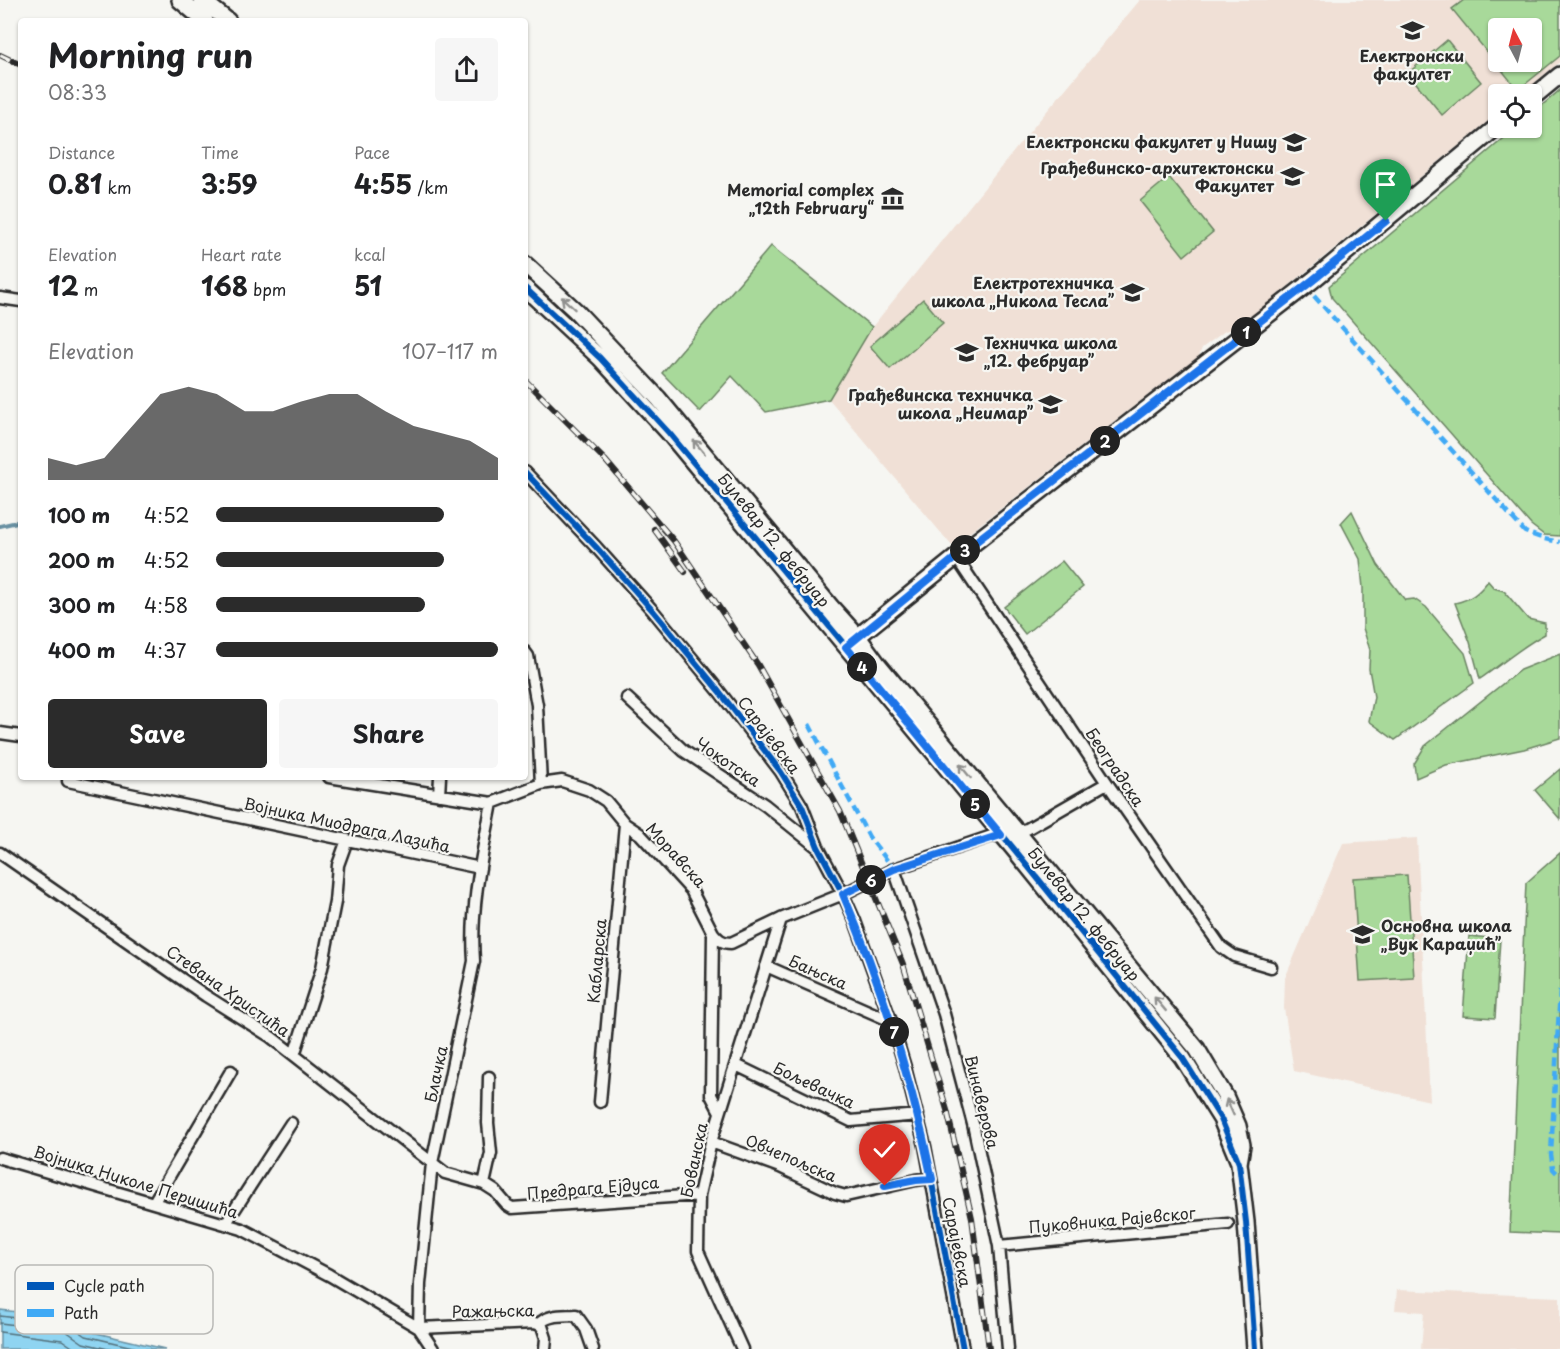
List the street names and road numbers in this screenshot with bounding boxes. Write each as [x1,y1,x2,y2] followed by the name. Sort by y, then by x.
[713,467,837,612] street label: Булевар 12. фебруар
[733,691,807,778] street label: Сарајевска
[1081,722,1151,811] street label: Београдска
[691,731,766,792] street label: Чокотска
[242,790,453,858] street label: Војника Миодрага Лазића
[641,816,713,892] street label: Моравска
[1023,841,1147,986] street label: Булевар 12. фебруар
[580,918,612,1004] street label: Кабларска
[162,938,295,1042] street label: Стевана Христића
[785,948,852,995] street label: Бањска
[417,1043,453,1104] street label: Блачка
[960,1052,1006,1151] street label: Винаверова
[770,1055,859,1114] street label: Бољевачка
[673,1120,713,1200] street label: Бованска
[742,1127,841,1187] street label: Овчепољска
[31,1138,241,1224] street label: Војника Николе Перишића
[526,1169,660,1205] street label: Предрага Ејдуса
[937,1195,979,1289] street label: Сарајевска
[1027,1200,1197,1238] street label: Пуковника Рајевског
[451,1297,535,1323] street label: Ражањска

